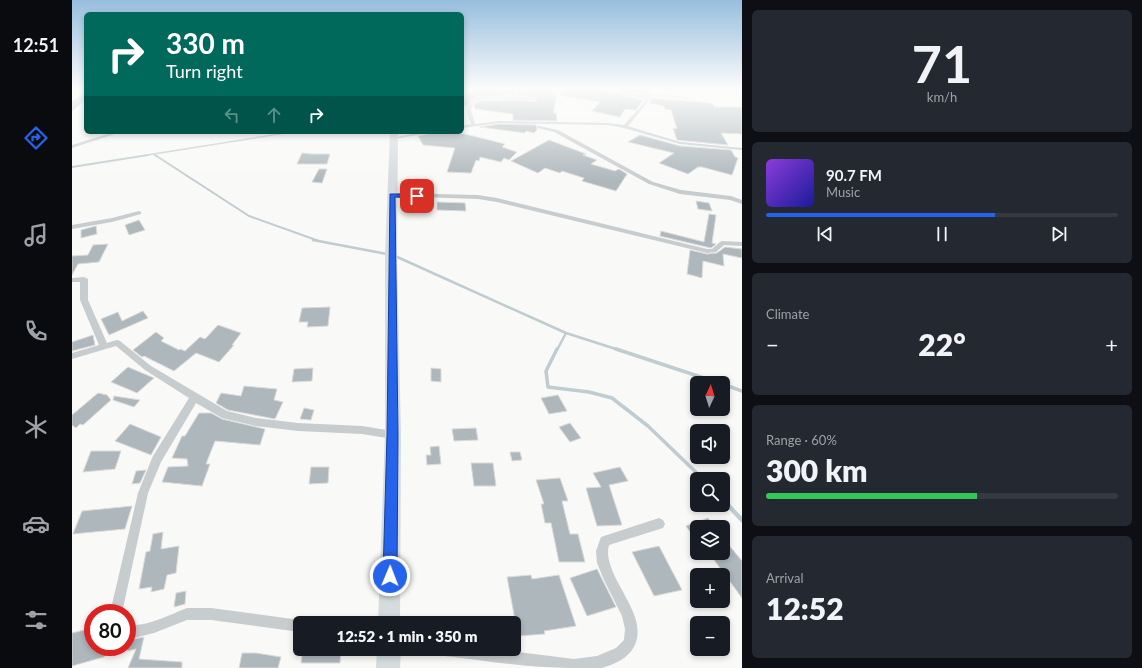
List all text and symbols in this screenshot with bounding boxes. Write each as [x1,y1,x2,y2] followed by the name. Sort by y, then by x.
[166,26,245,60] text: 330 m
[100,28,152,80] icon: right
[912,32,972,94] text: 71
[13,34,59,56] text: 12:51
[166,60,243,82] text: Turn right
[927,89,957,105] text: km/h
[221,104,243,126] icon: left
[263,104,285,126] icon: ahead
[305,104,327,126] icon: right
[22,124,50,152] icon: directions
[826,166,882,184] text: 90.7 FM
[400,179,434,213] pin
[826,184,860,200] text: Music
[406,185,428,207] icon: arrive
[22,221,50,249] icon: music
[814,223,836,245] icon: previous
[931,223,953,245] icon: pause
[1048,223,1070,245] icon: next
[766,306,809,322] text: Climate
[22,317,50,345] icon: phone
[918,326,966,362] text: 22°
[766,331,779,358] text: −
[1105,331,1118,358] text: +
[690,376,730,416] north arrow
[690,376,730,656] map controls
[22,413,50,441] icon: climate
[690,424,730,464] button: sound
[766,432,837,448] text: Range · 60%
[766,452,867,488] text: 300 km
[690,472,730,512] button: search
[22,510,50,538] icon: car
[690,520,730,560] button: layers
[369,555,411,597] position arrow
[690,568,730,608] button: +
[766,570,803,586] text: Arrival
[766,590,844,626] text: 12:52
[84,604,136,656] speed limit sign: 80
[22,606,50,634] icon: filters
[690,616,730,656] button: −
[336,627,478,645] text: 12:52 · 1 min · 350 m

